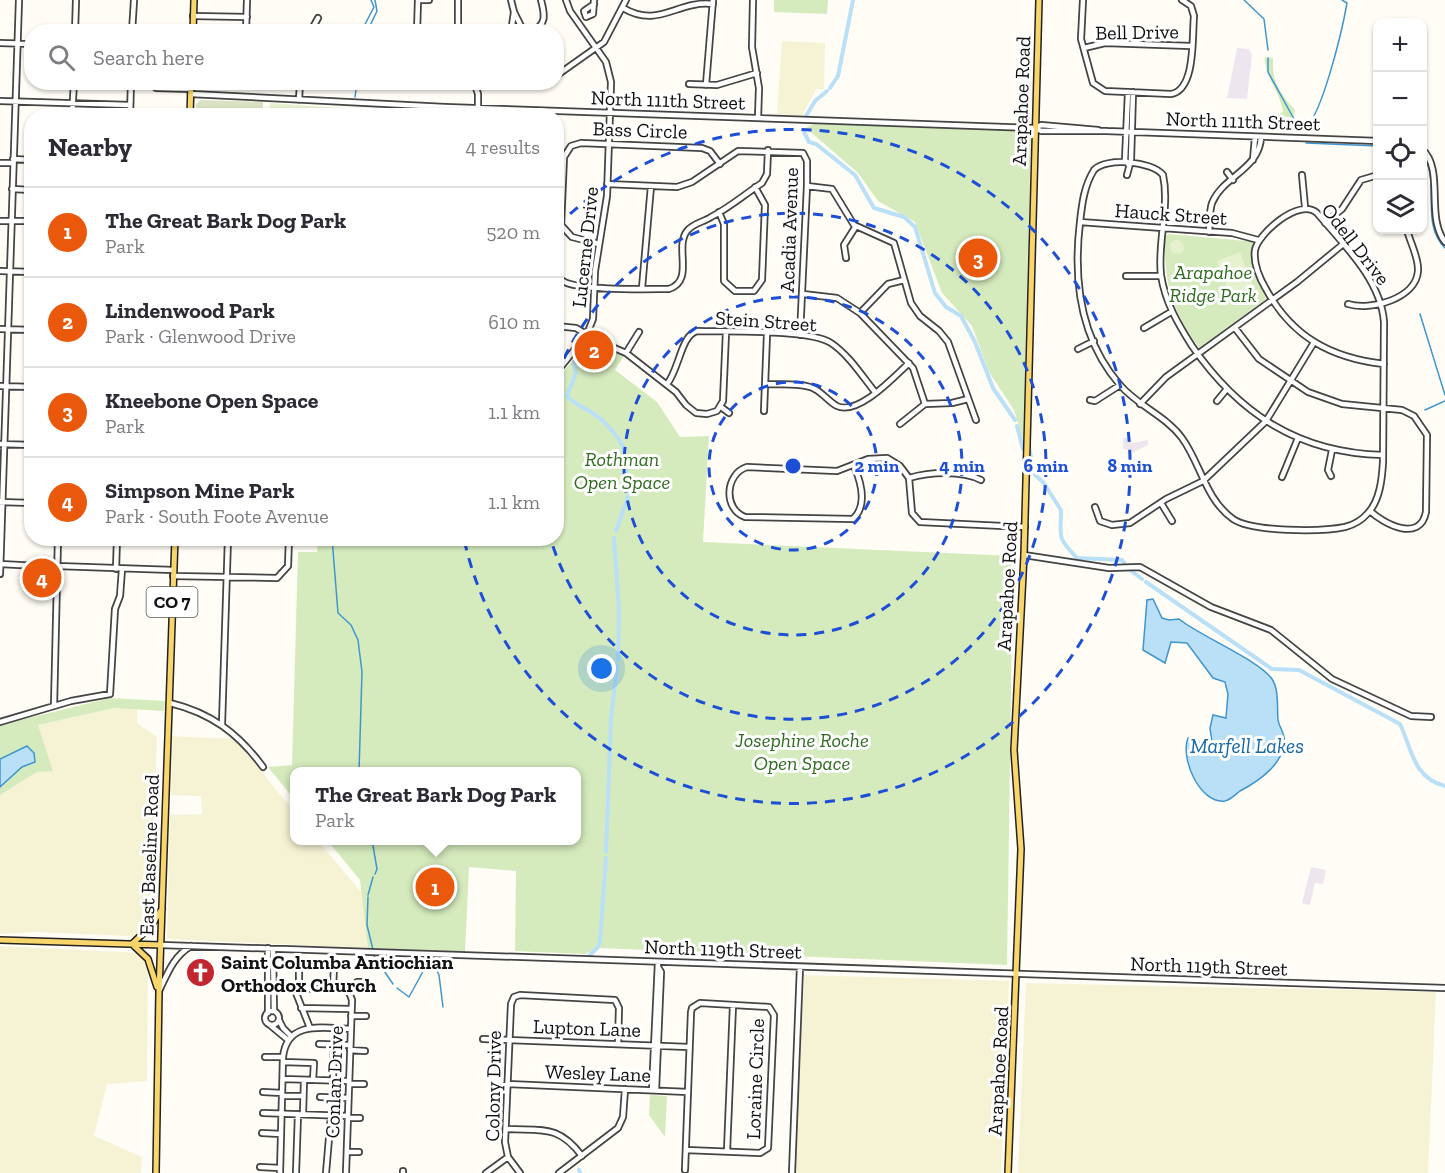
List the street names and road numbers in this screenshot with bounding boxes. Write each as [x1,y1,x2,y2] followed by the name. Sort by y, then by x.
[1095,19,1179,45] street label: Bell Drive
[1007,36,1035,166] street label: Arapahoe Road
[590,85,746,115] street label: North 111th Street
[1165,106,1321,136] street label: North 111th Street
[592,116,688,144] street label: Bass Circle
[775,167,803,293] street label: Acadia Avenue
[567,185,603,309] street label: Lucerne Drive
[1114,198,1229,230] street label: Hauck Street
[1317,198,1395,290] street label: Odell Drive
[714,305,818,337] street label: Stein Street
[992,520,1022,652] street label: Arapahoe Road
[146,587,198,617] road number: CO 7
[134,774,164,936] street label: East Baseline Road
[644,934,803,964] street label: North 119th Street
[1130,951,1289,981] street label: North 119th Street
[983,1005,1013,1137] street label: Arapahoe Road
[533,1014,641,1042] street label: Lupton Lane
[741,1018,769,1140] street label: Loraine Circle
[320,1025,348,1139] street label: Conlan Drive
[480,1030,506,1142] street label: Colony Drive
[545,1059,651,1087] street label: Wesley Lane

